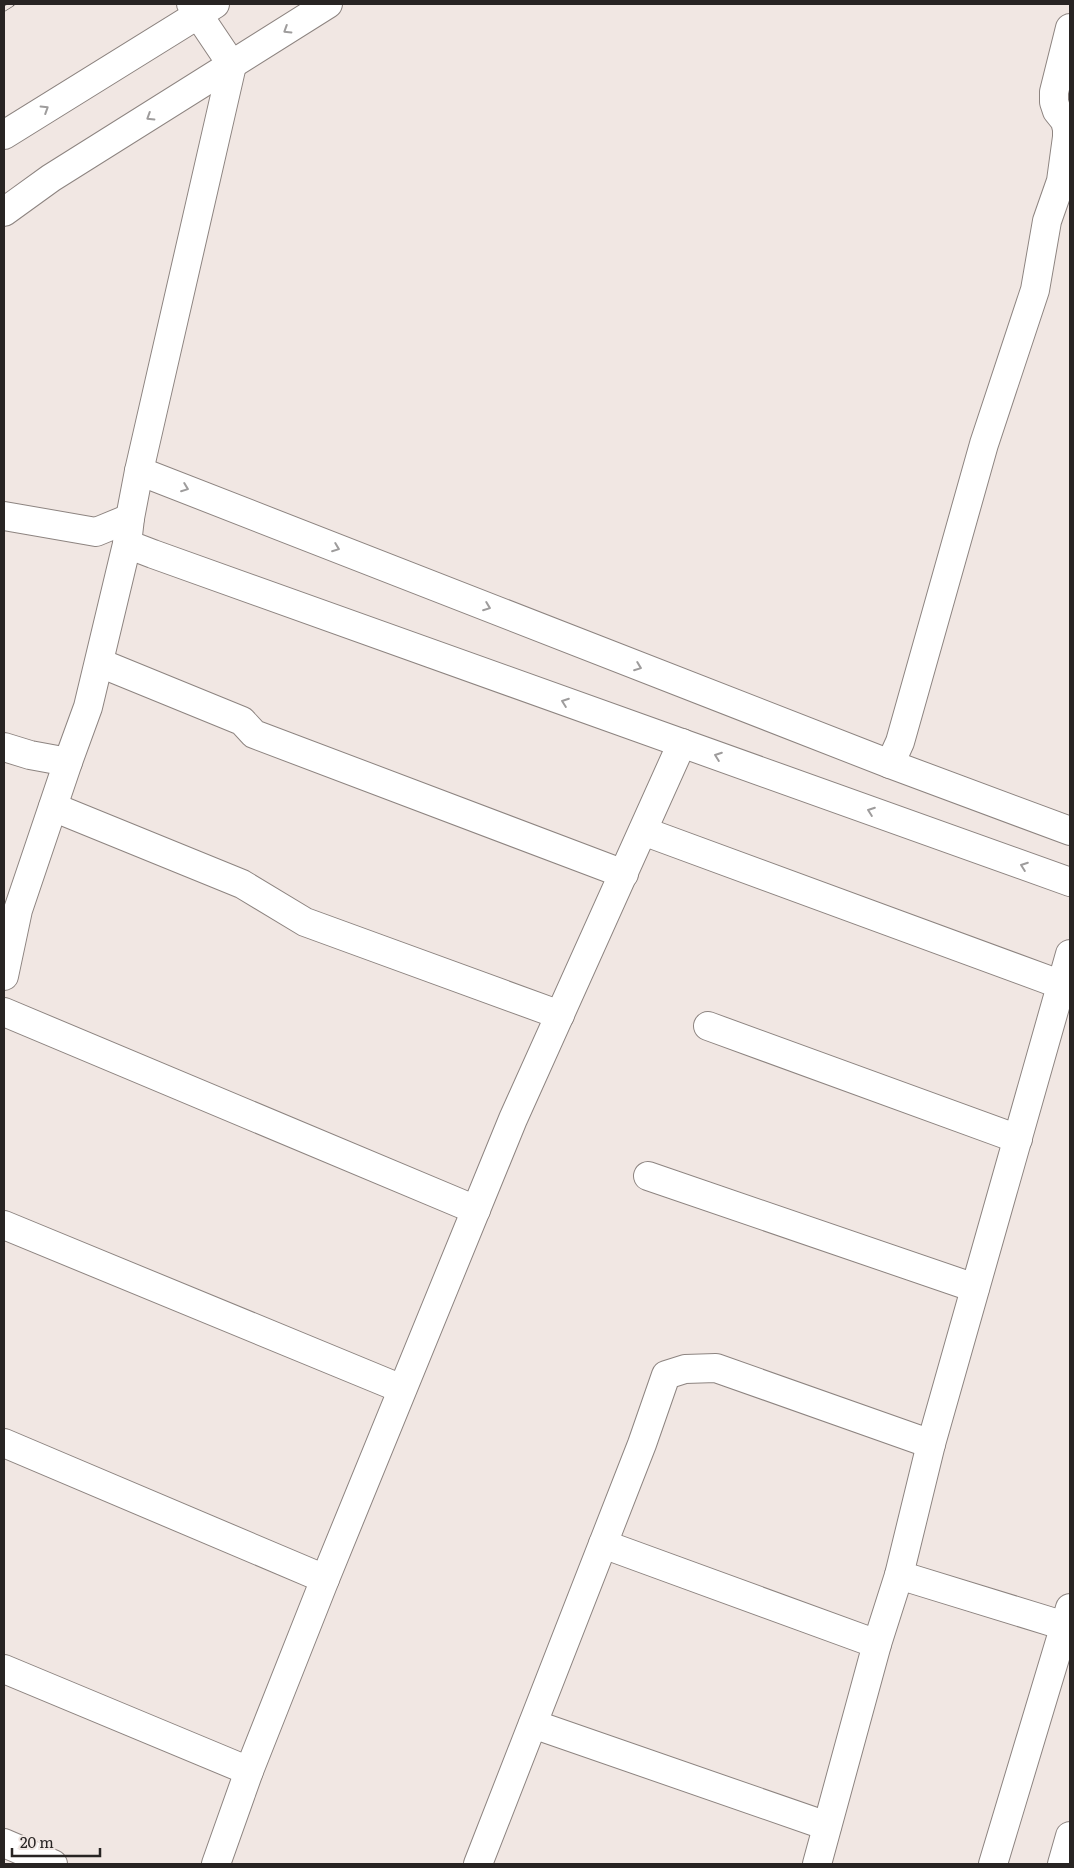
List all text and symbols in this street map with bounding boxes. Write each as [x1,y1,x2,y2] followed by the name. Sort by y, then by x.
[283,24,293,33] one-way arrow
[40,106,49,116] one-way arrow
[146,110,155,120] one-way arrow
[180,483,188,493] one-way arrow
[331,542,340,552] one-way arrow
[482,601,491,611] one-way arrow
[633,660,642,671] one-way arrow
[561,698,570,708] one-way arrow
[714,752,723,762] one-way arrow
[867,807,876,817] one-way arrow
[1021,862,1029,872] one-way arrow
[12,1826,100,1858] scale bar
[20,1830,54,1853] text: 20 m

